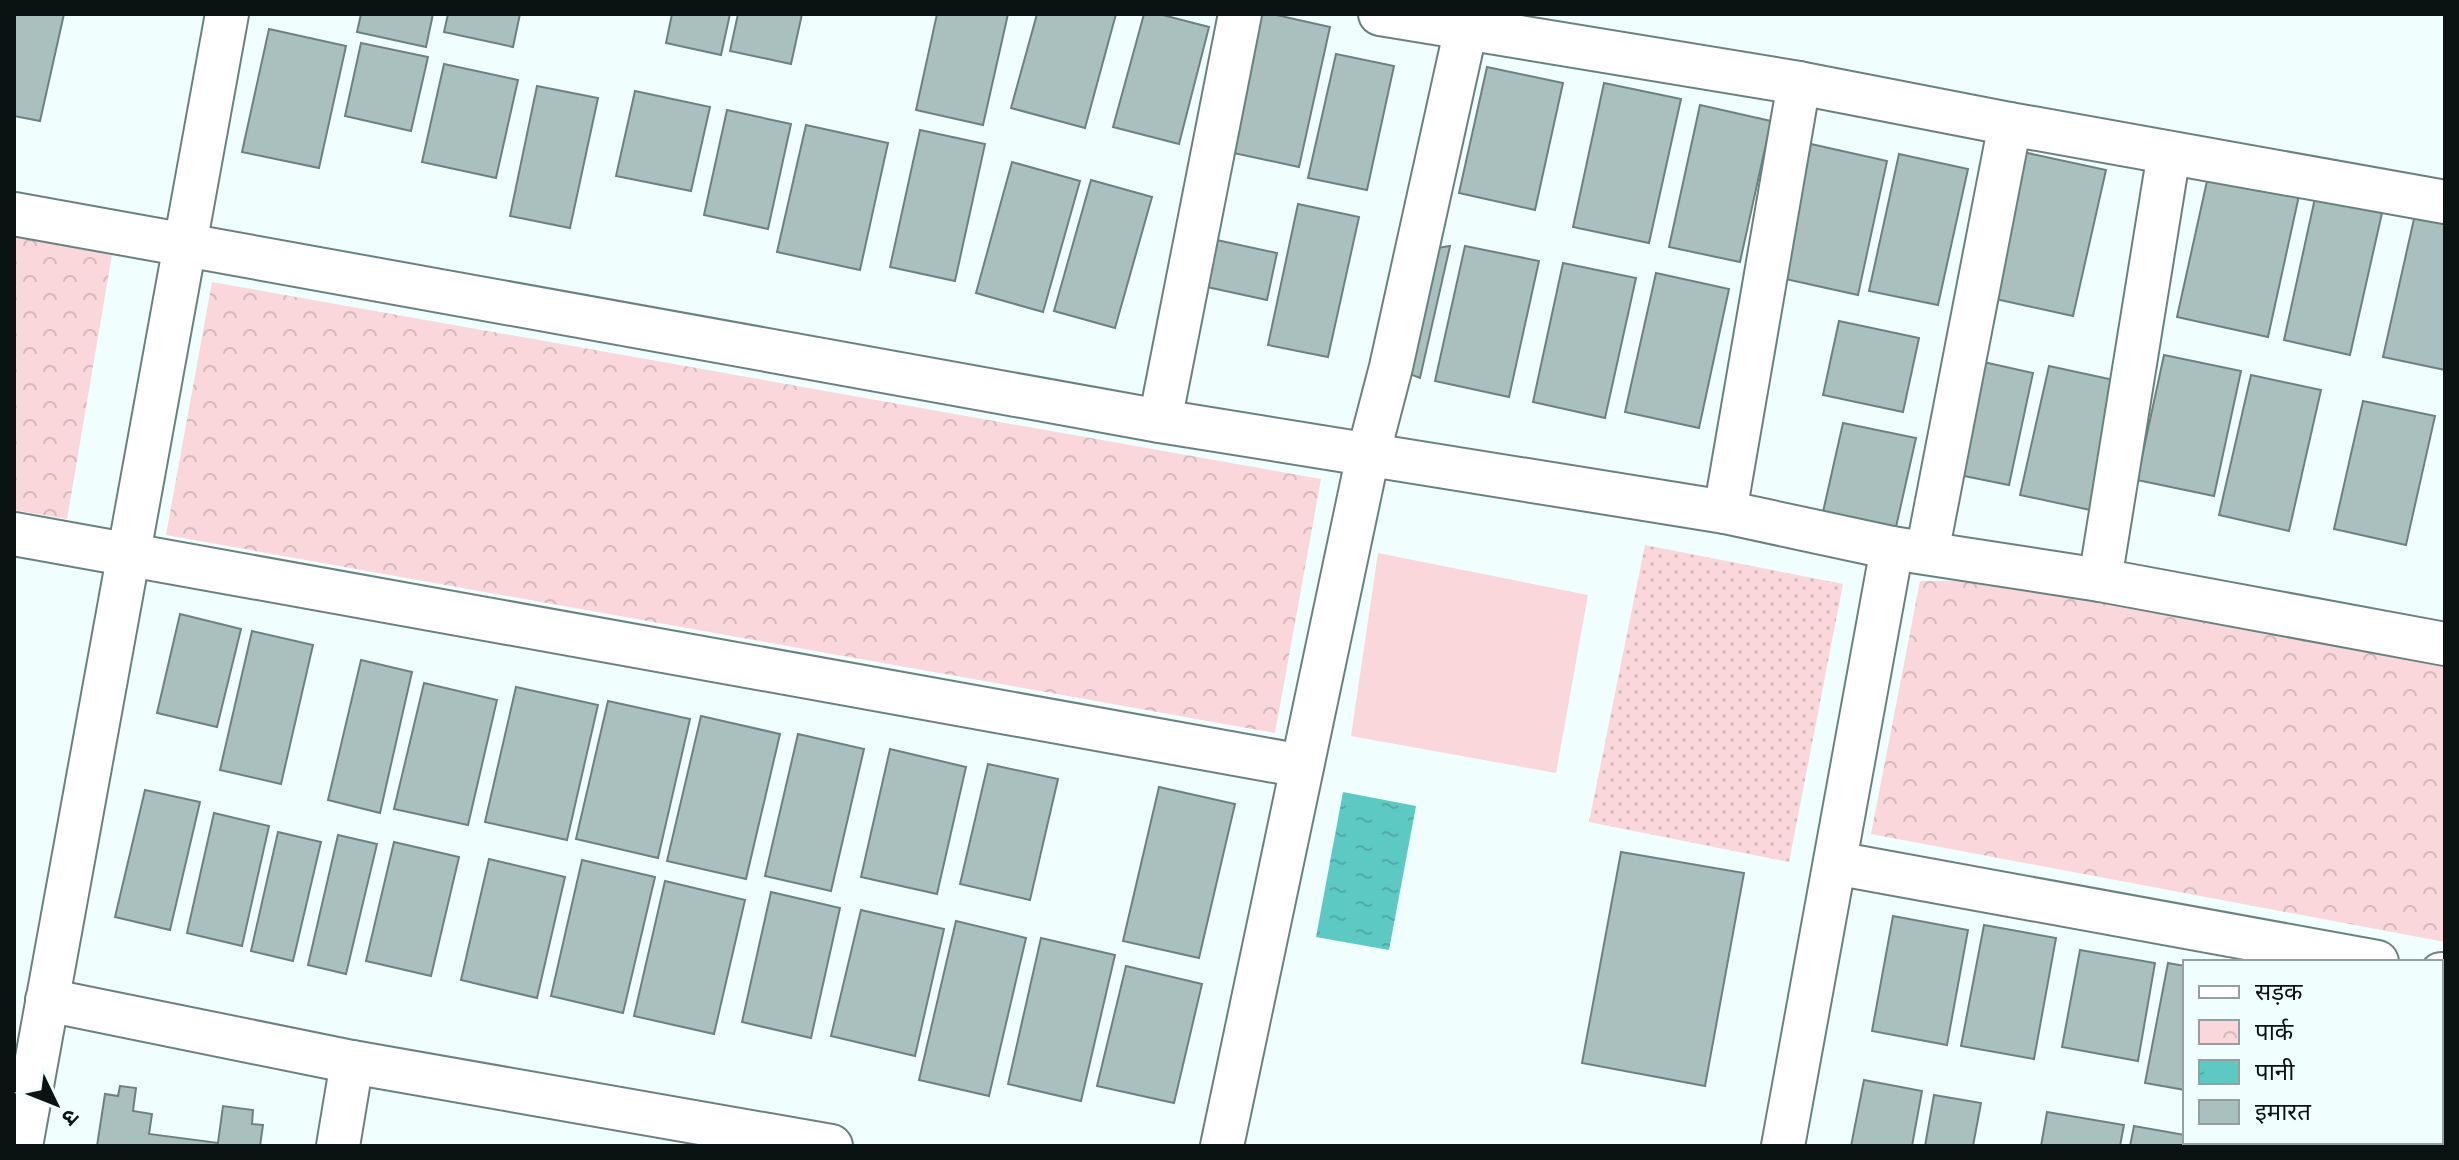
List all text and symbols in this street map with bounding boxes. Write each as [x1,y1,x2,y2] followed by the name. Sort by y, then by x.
[2183,960,2443,1144] legend
[2255,979,2303,1005] text: सड़क
[2255,1018,2294,1045] text: पार्क
[2255,1058,2295,1085] text: पानी
[16,1064,96,1144] north arrow
[2255,1099,2312,1125] text: इमारत
[56,1104,84,1131] text: उ

